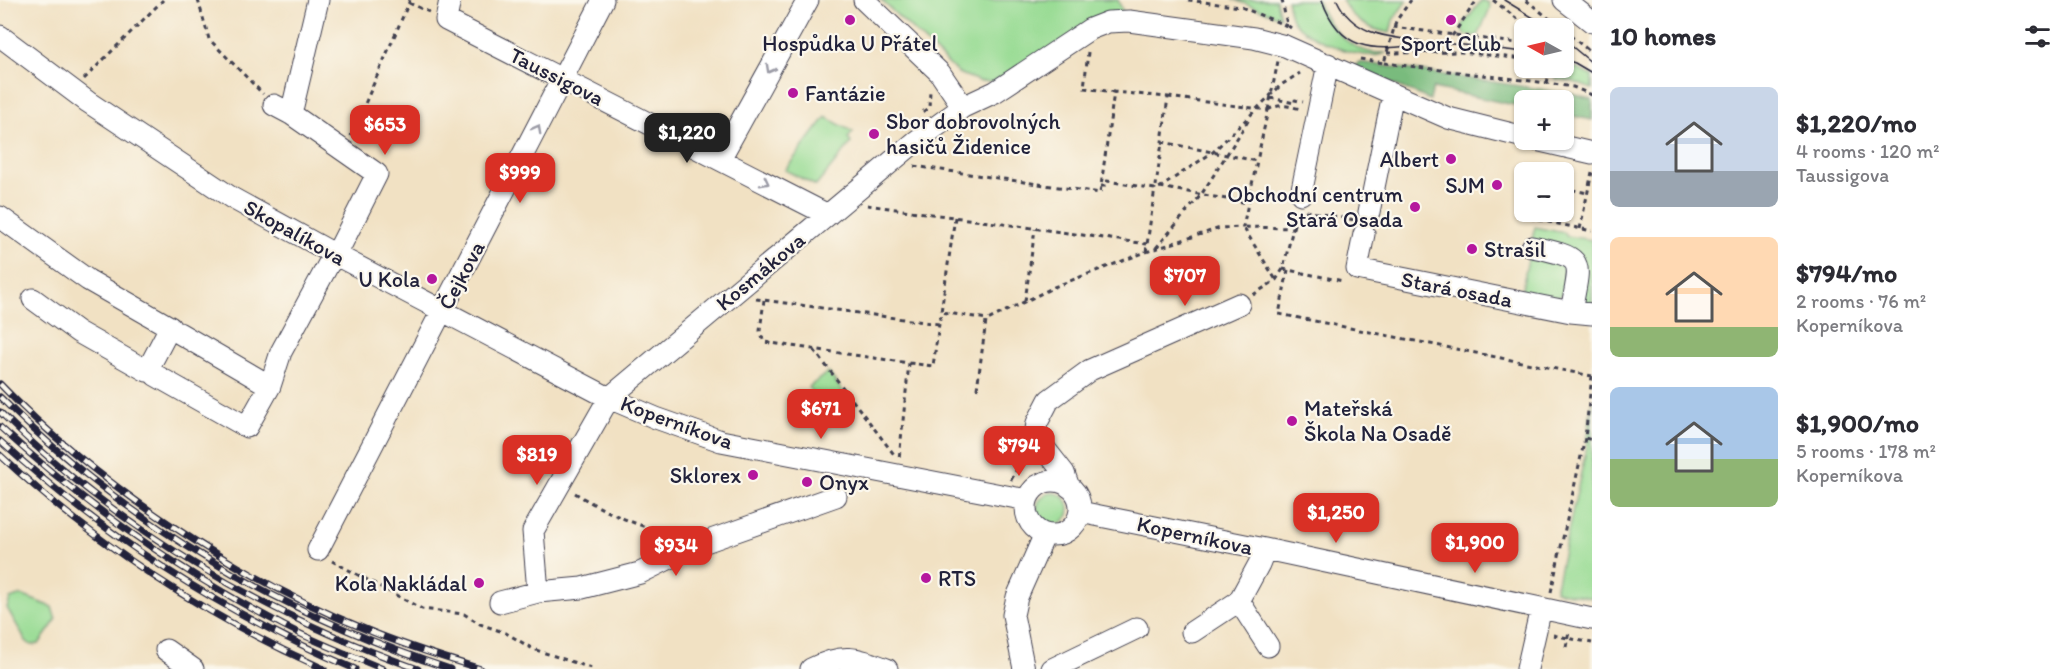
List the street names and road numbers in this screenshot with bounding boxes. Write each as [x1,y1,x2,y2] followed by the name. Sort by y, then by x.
[505,41,609,112] street label: Taussigova
[239,193,351,272] street label: Skopalíkova
[710,226,811,317] street label: Kosmákova
[432,236,491,314] street label: Čejkova
[1399,265,1515,314] street label: Stará osada
[617,390,737,455] street label: Koperníkova
[1134,510,1256,561] street label: Koperníkova

